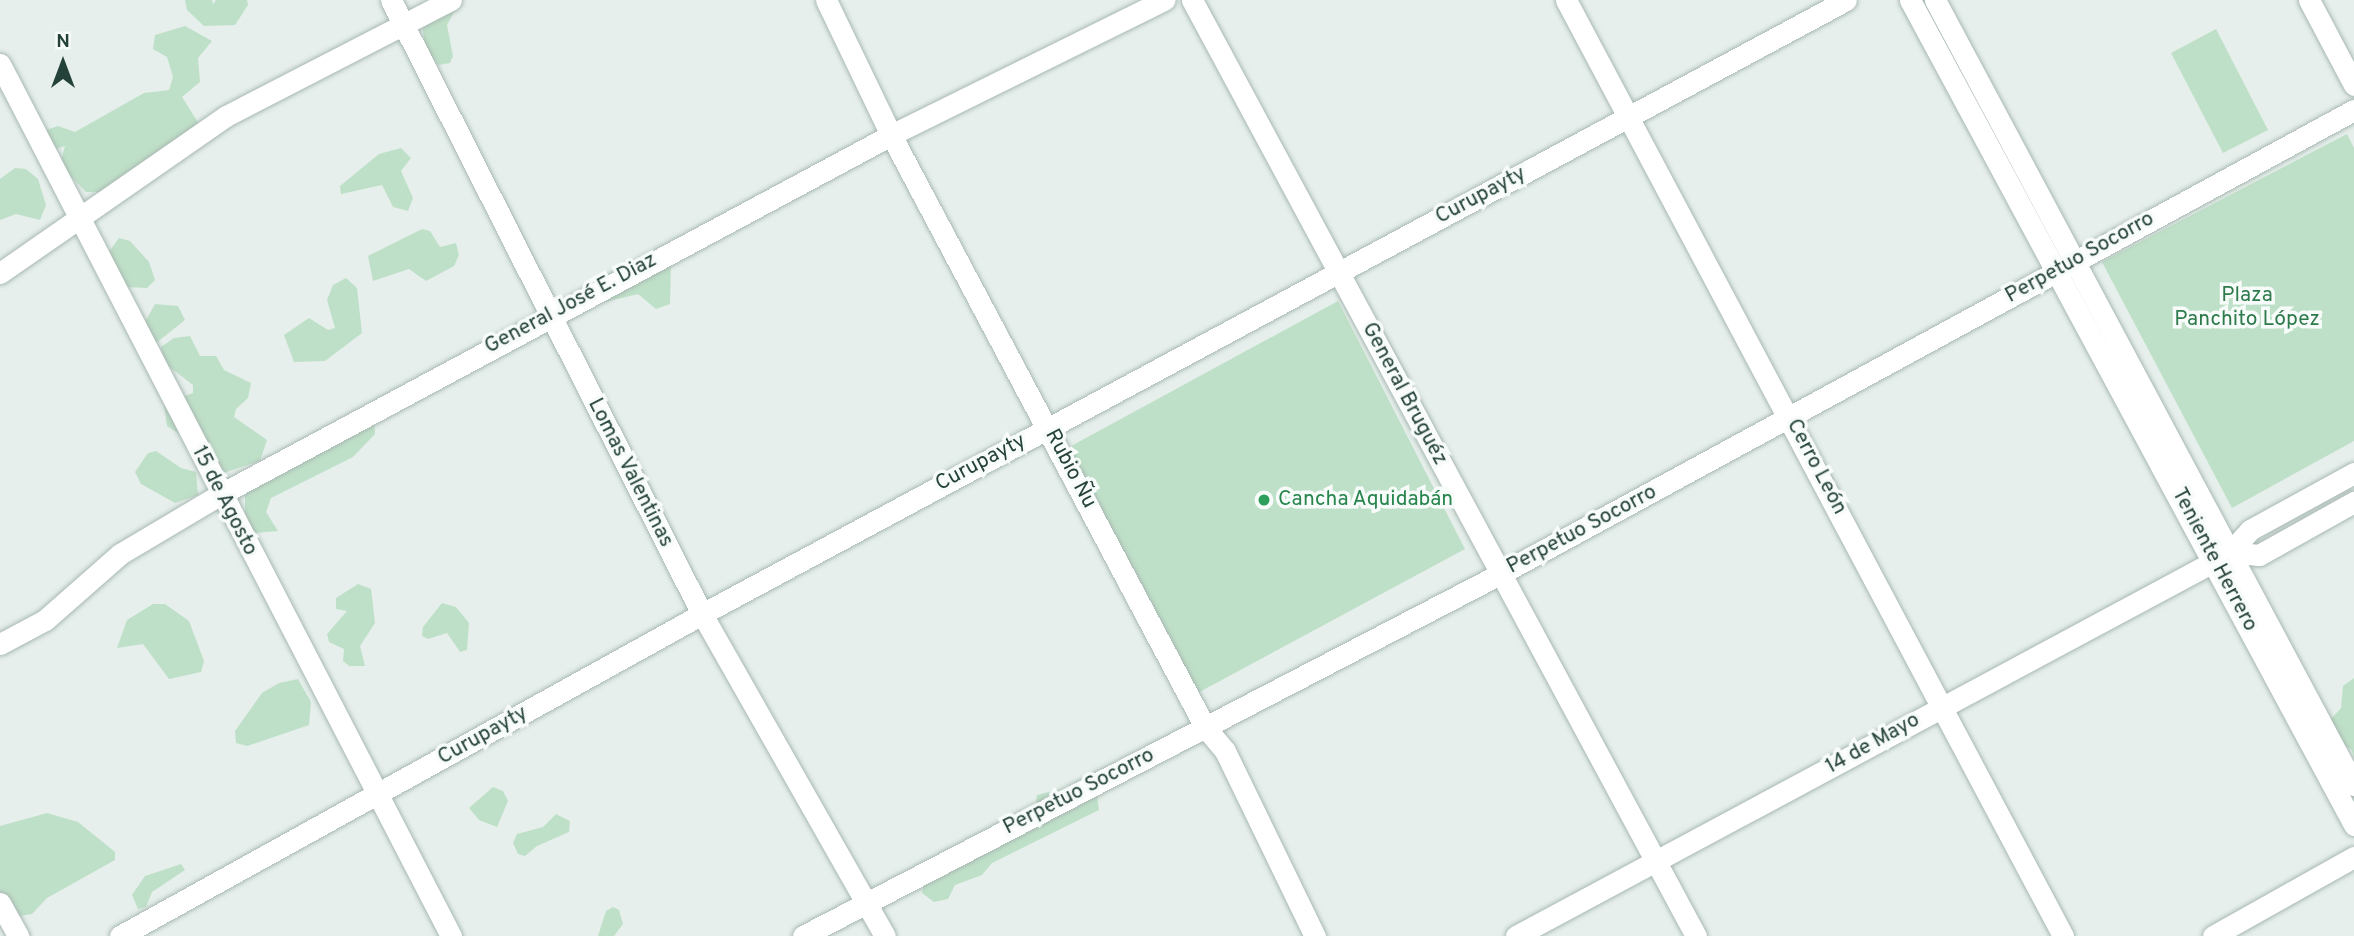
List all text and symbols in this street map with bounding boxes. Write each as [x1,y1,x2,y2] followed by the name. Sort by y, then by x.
[28,28,98,98] north arrow
[56,30,70,54] text: N
[1432,162,1530,230] street label: Curupayty
[2001,207,2159,309] street label: Perpetuo Socorro
[481,248,661,360] street label: General José E. Diaz
[2174,283,2320,333] park label: Plaza Panchito López
[1356,318,1452,470] street label: General Bruguéz
[581,394,679,552] street label: Lomas Valentinas
[1780,415,1852,519] street label: Cerro León
[1039,425,1101,513] street label: Rubio Ñu
[932,429,1030,497] street label: Curupayty
[185,442,263,560] street label: 15 de Agosto
[1503,480,1661,580] street label: Perpetuo Socorro
[2166,484,2262,636] street label: Teniente Herrero
[1278,487,1454,513] place label: Cancha Aquidabán
[1256,492,1272,508] marker: Cancha Aquidabán
[434,701,532,771] street label: Curupayty
[1822,708,1924,780] street label: 14 de Mayo
[999,743,1159,841] street label: Perpetuo Socorro

